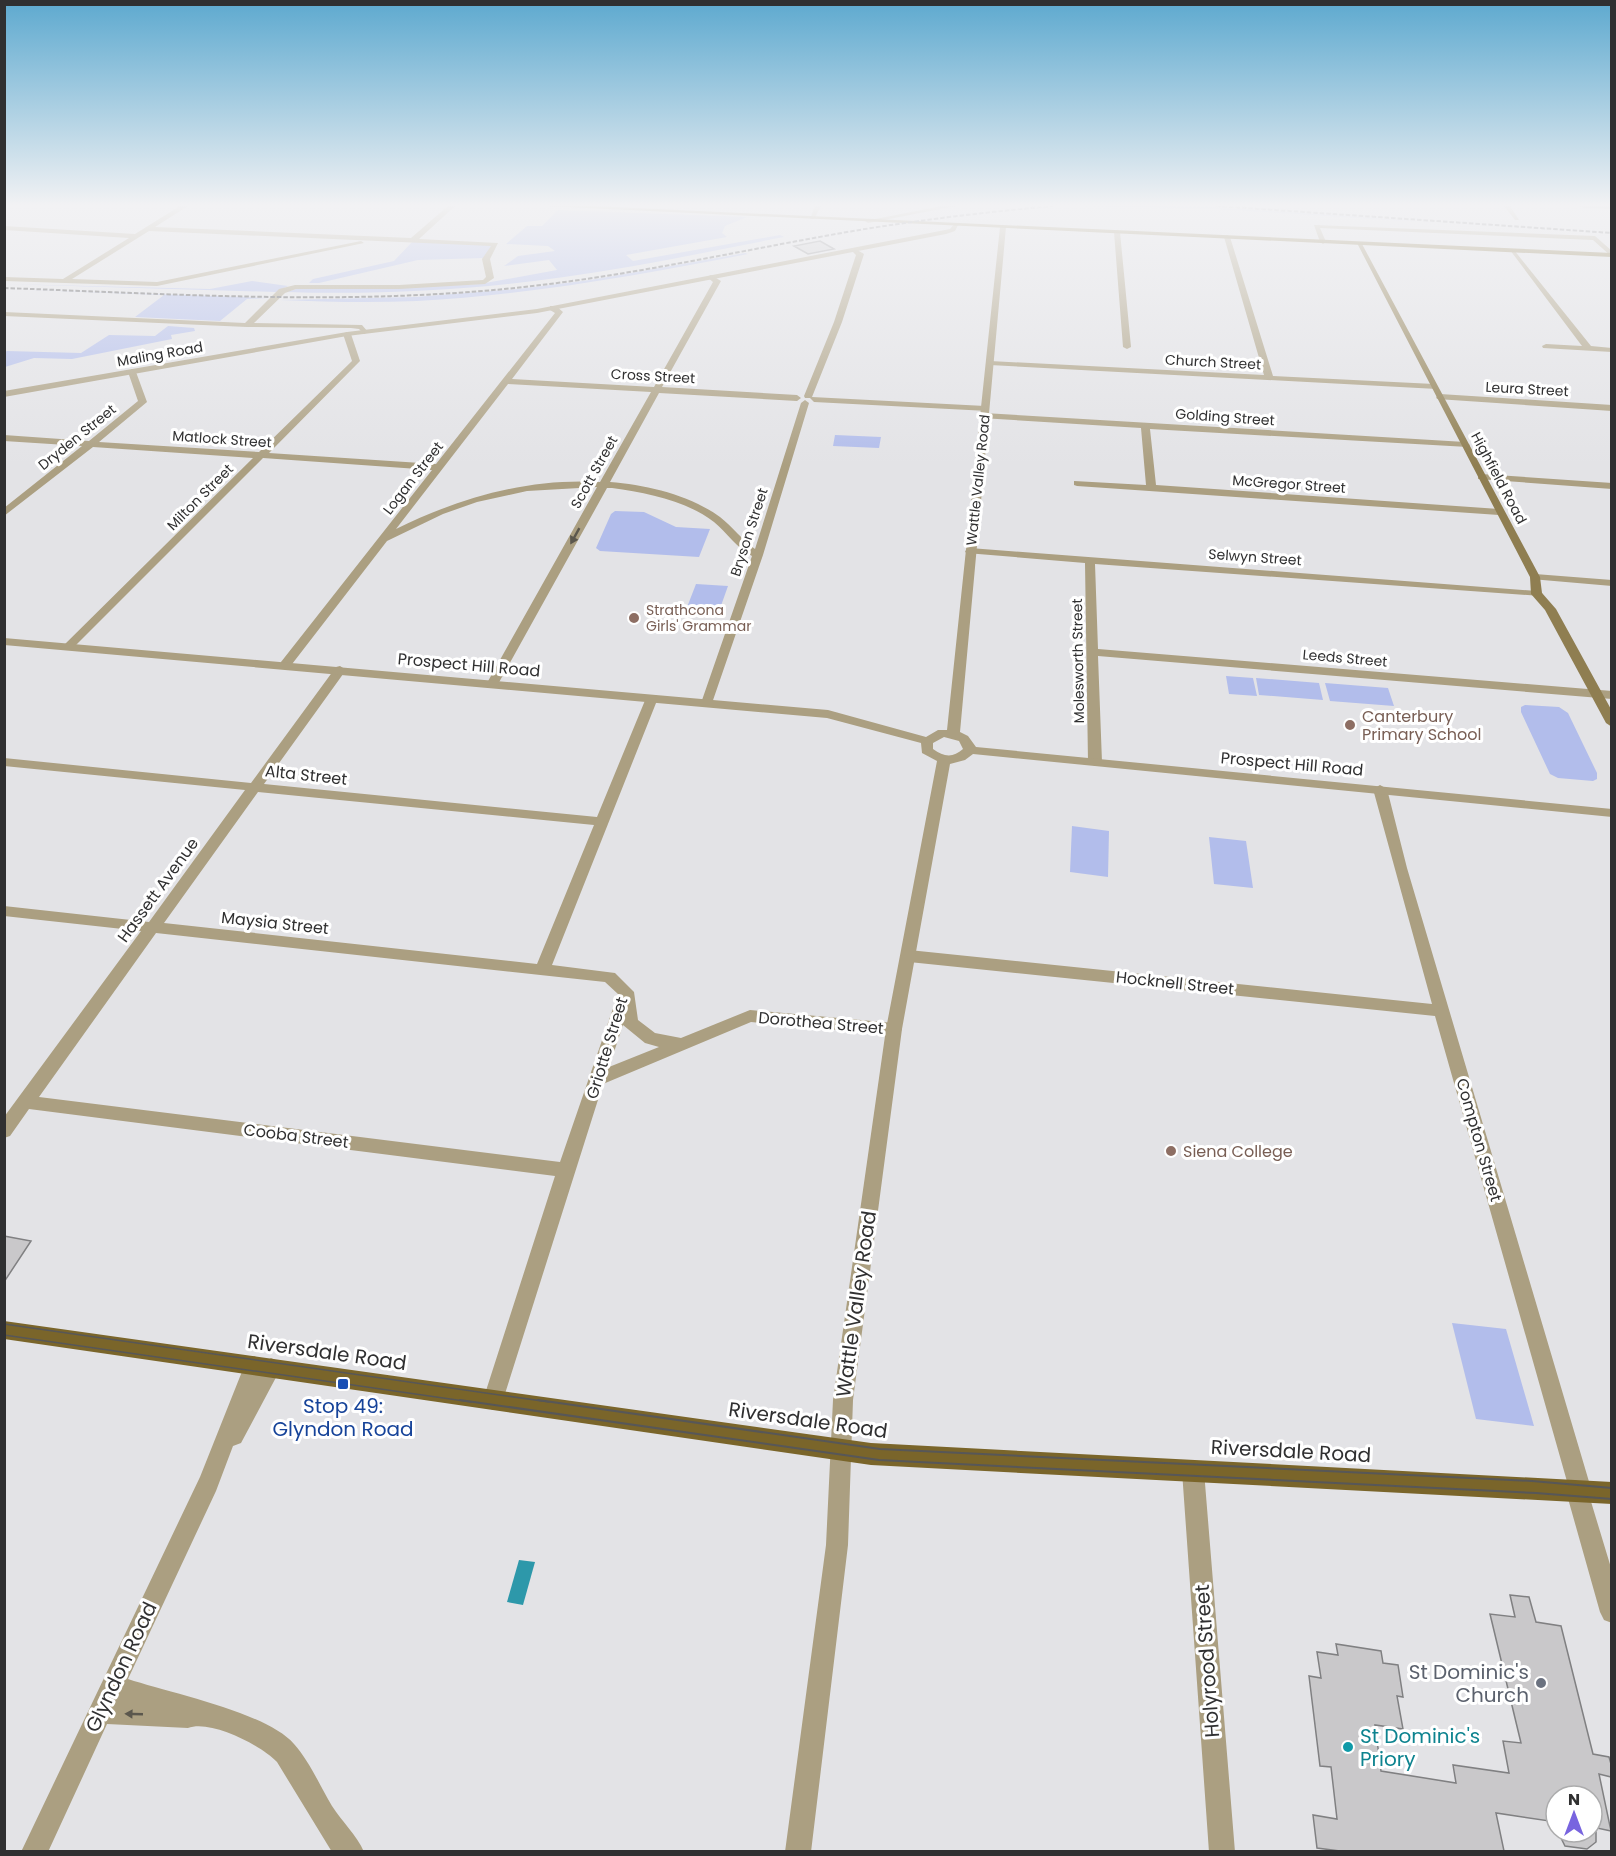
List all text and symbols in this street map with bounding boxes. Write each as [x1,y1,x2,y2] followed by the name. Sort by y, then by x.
[115,337,205,371] street label: Maling Road
[1164,349,1262,375] street label: Church Street
[610,364,696,388] street label: Cross Street
[1485,377,1569,401] street label: Leura Street
[34,399,120,475] street label: Dryden Street
[1175,404,1275,430] street label: Golding Street
[961,413,995,547] street label: Wattle Valley Road
[172,426,272,452] street label: Matlock Street
[1466,429,1532,527] street label: Highfield Road
[566,432,622,512] street label: Scott Street
[378,437,448,519] street label: Logan Street
[162,459,238,535] street label: Milton Street
[1232,470,1346,498] street label: McGregor Street
[725,485,773,579] street label: Bryson Street
[570,528,580,545] one-way arrow
[1208,544,1302,570] street label: Selwyn Street
[1067,598,1089,724] street label: Molesworth Street
[646,600,751,636] place label: Strathcona Girls' Grammar
[627,611,641,625] marker: Strathcona Girls' Grammar
[1302,644,1388,672] street label: Leeds Street
[397,647,541,683] street label: Prospect Hill Road
[1362,705,1481,746] place label: Canterbury Primary School
[1343,718,1357,732] marker: Canterbury Primary School
[1220,746,1364,782] street label: Prospect Hill Road
[264,759,348,791] street label: Alta Street
[112,833,204,947] street label: Hassett Avenue
[220,906,330,940] street label: Maysia Street
[1115,965,1235,1001] street label: Hocknell Street
[581,994,633,1102] street label: Griotte Street
[757,1006,885,1040] street label: Dorothea Street
[1450,1076,1508,1205] street label: Compton Street
[242,1118,350,1154] street label: Cooba Street
[1183,1140,1293,1163] place label: Siena College
[1164,1144,1178,1158] marker: Siena College
[829,1209,883,1399] street label: Wattle Valley Road
[246,1327,408,1377] street label: Riversdale Road
[336,1377,350,1391] marker: Stop 49: Glyndon Road
[273,1392,414,1443] place label: Stop 49: Glyndon Road
[727,1395,889,1445] street label: Riversdale Road
[1210,1433,1372,1469] street label: Riversdale Road
[1188,1584,1226,1738] street label: Holyrood Street
[79,1597,163,1737] street label: Glyndon Road
[1409,1658,1529,1709] place label: St Dominic's Church
[1534,1676,1548,1690] marker: St Dominic's Church
[124,1709,143,1718] one-way arrow
[1360,1722,1480,1773] place label: St Dominic's Priory
[1341,1740,1355,1754] marker: St Dominic's Priory
[1544,1784,1604,1844] north arrow
[1568,1788,1580,1811] text: N

